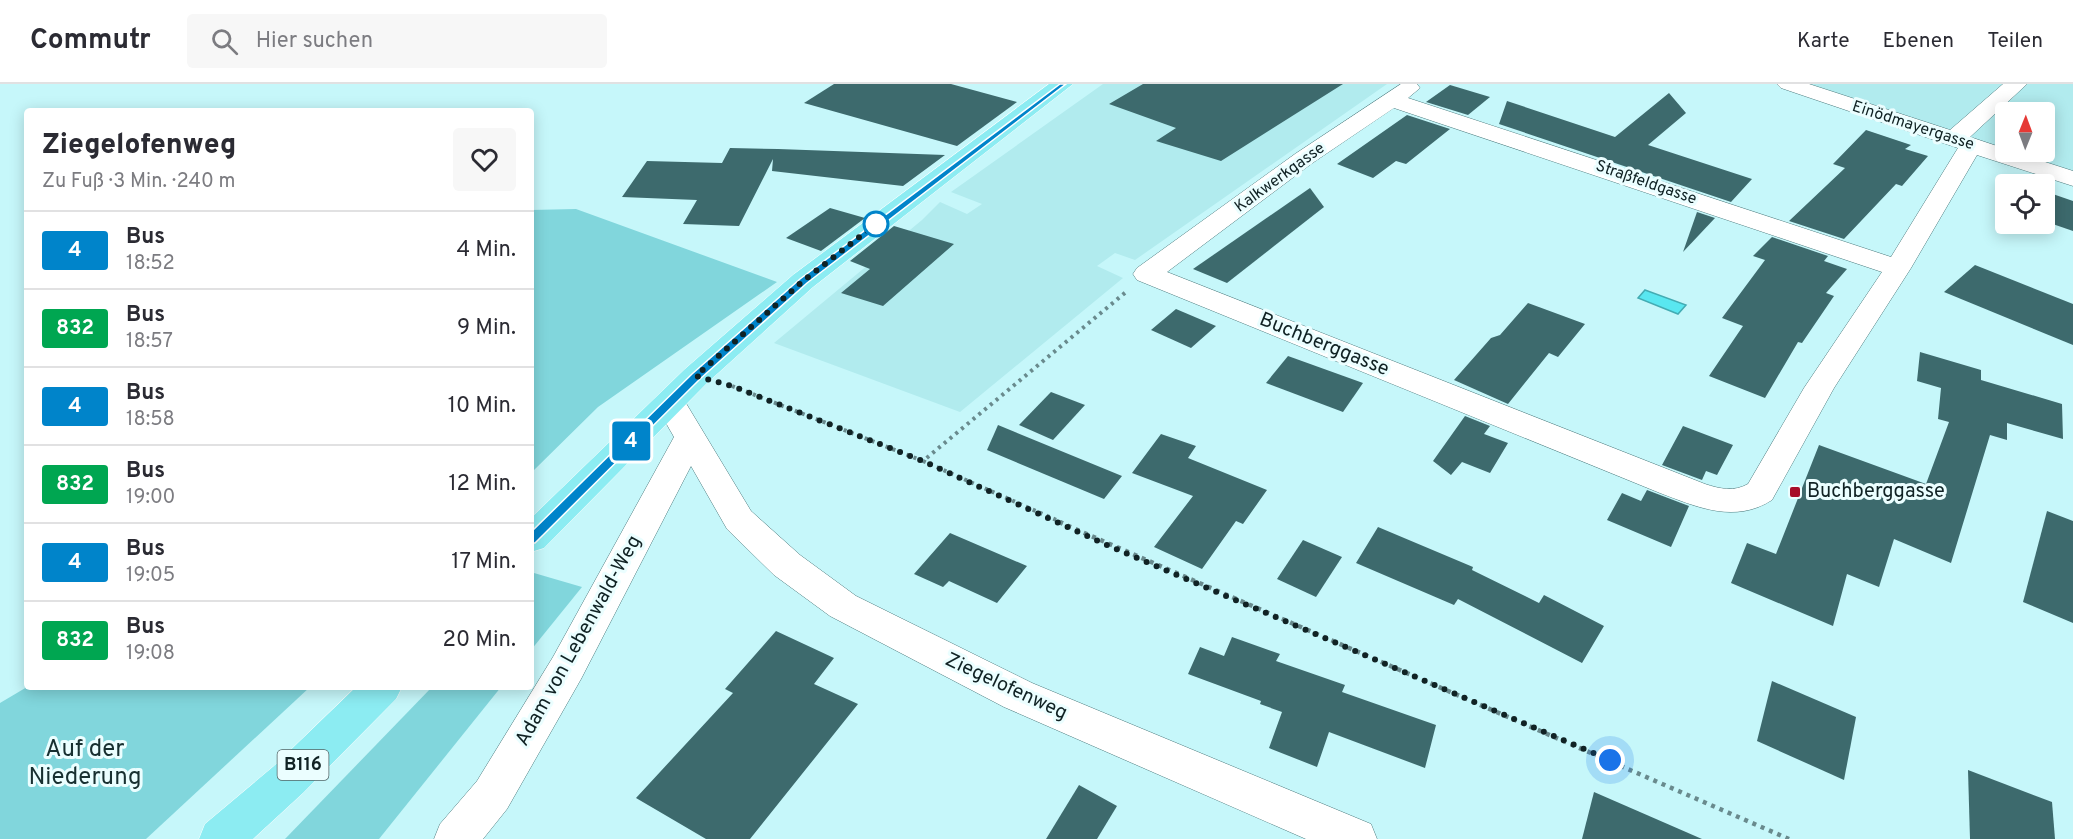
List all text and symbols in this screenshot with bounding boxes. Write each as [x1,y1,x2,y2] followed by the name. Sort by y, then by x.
[187,14,607,68] search box
[30,23,151,59] text: Commutr
[208,25,241,58] icon: search
[256,28,373,55] text: Hier suchen
[1797,28,1849,55] text: Karte
[1882,28,1954,55] text: Ebenen
[1987,28,2043,55] text: Teilen
[1849,97,1977,155] street label: Einödmayergasse
[1995,102,2055,162] north arrow
[1995,102,2055,234] map controls
[42,128,236,164] text: Ziegelofenweg
[453,128,516,191] button: heart
[1231,139,1329,217] street label: Kalkwerkgasse
[1593,156,1699,210] street label: Straßfeldgasse
[42,169,235,195] text: Zu Fuß · 3 Min. · 240 m
[1995,174,2055,234] button: locate
[863,211,889,237] unlabelled marker
[126,224,165,251] text: Bus
[68,237,82,264] text: 4
[456,237,516,264] text: 4 Min.
[126,251,175,277] text: 18:52
[126,302,165,329] text: Bus
[1255,307,1393,383] street label: Buchberggasse
[56,315,94,342] text: 832
[457,315,516,342] text: 9 Min.
[126,329,173,355] text: 18:57
[126,380,165,407] text: Bus
[68,393,82,420] text: 4
[448,393,516,420] text: 10 Min.
[126,407,175,433] text: 18:58
[612,422,650,460] line badge: 4
[624,428,638,455] text: 4
[126,458,165,485] text: Bus
[56,471,94,498] text: 832
[448,471,516,498] text: 12 Min.
[1807,479,1945,505] place label: Buchberggasse
[126,485,175,511] text: 19:00
[1788,485,1802,499] marker: Buchberggasse
[510,531,648,751] street label: Adam von Lebenwald-Weg
[126,536,165,563] text: Bus
[68,549,82,576] text: 4
[451,549,516,576] text: 17 Min.
[126,563,175,589] text: 19:05
[126,614,165,641] text: Bus
[56,627,94,654] text: 832
[442,627,516,654] text: 20 Min.
[126,641,175,667] text: 19:08
[941,647,1071,727] street label: Ziegelofenweg
[28,735,142,793] park label: Auf der Niederung
[1595,745,1625,775] your location
[278,750,328,780] road number: B116

